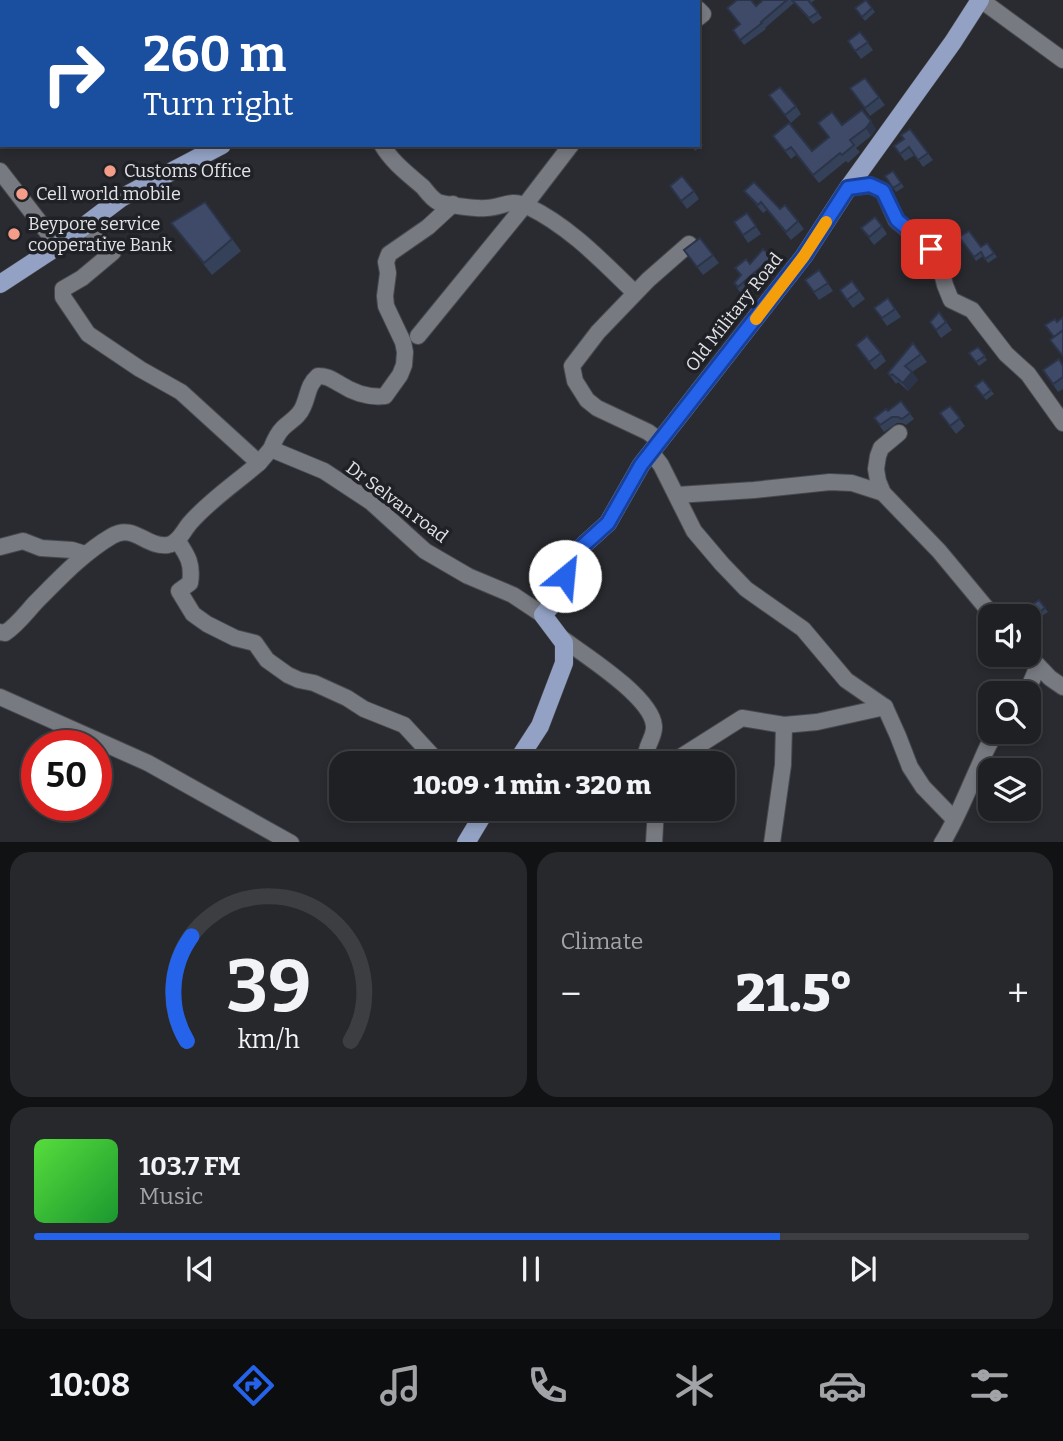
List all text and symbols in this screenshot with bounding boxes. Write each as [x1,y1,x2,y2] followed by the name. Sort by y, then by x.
[143,25,286,84] text: 260 m
[28,28,119,119] icon: right
[143,85,294,123] text: Turn right
[124,160,251,182] place label: Customs Office
[102,163,118,179] marker: Customs Office
[36,183,181,205] place label: Cell world mobile
[14,186,30,202] marker: Cell world mobile
[28,213,173,256] place label: Beypore service cooperative Bank
[901,219,961,279] pin
[6,226,22,242] marker: Beypore service cooperative Bank
[912,230,950,268] icon: arrive
[681,248,787,376] street label: Old Military Road
[342,457,453,548] street label: Dr Selvan road
[528,539,602,613] position arrow
[978,604,1041,821] map controls
[978,604,1041,667] button: sound
[978,681,1041,744] button: search
[21,730,112,821] speed limit sign: 50
[978,758,1041,821] button: layers
[413,770,651,801] text: 10:09 · 1 min · 320 m
[561,927,643,955] text: Climate
[226,943,311,1030] text: 39
[736,962,853,1025] text: 21.5°
[561,971,581,1017] text: −
[1007,971,1029,1017] text: +
[237,1024,300,1054] text: km/h
[139,1151,241,1182] text: 103.7 FM
[139,1182,203,1210] text: Music
[181,1250,219,1288] icon: previous
[512,1250,550,1288] icon: pause
[844,1250,882,1288] icon: next
[229,1361,278,1410] icon: directions
[376,1361,425,1410] icon: music
[523,1361,572,1410] icon: phone
[670,1361,719,1410] icon: climate
[818,1361,867,1410] icon: car
[965,1361,1014,1410] icon: filters
[49,1366,130,1404] text: 10:08

